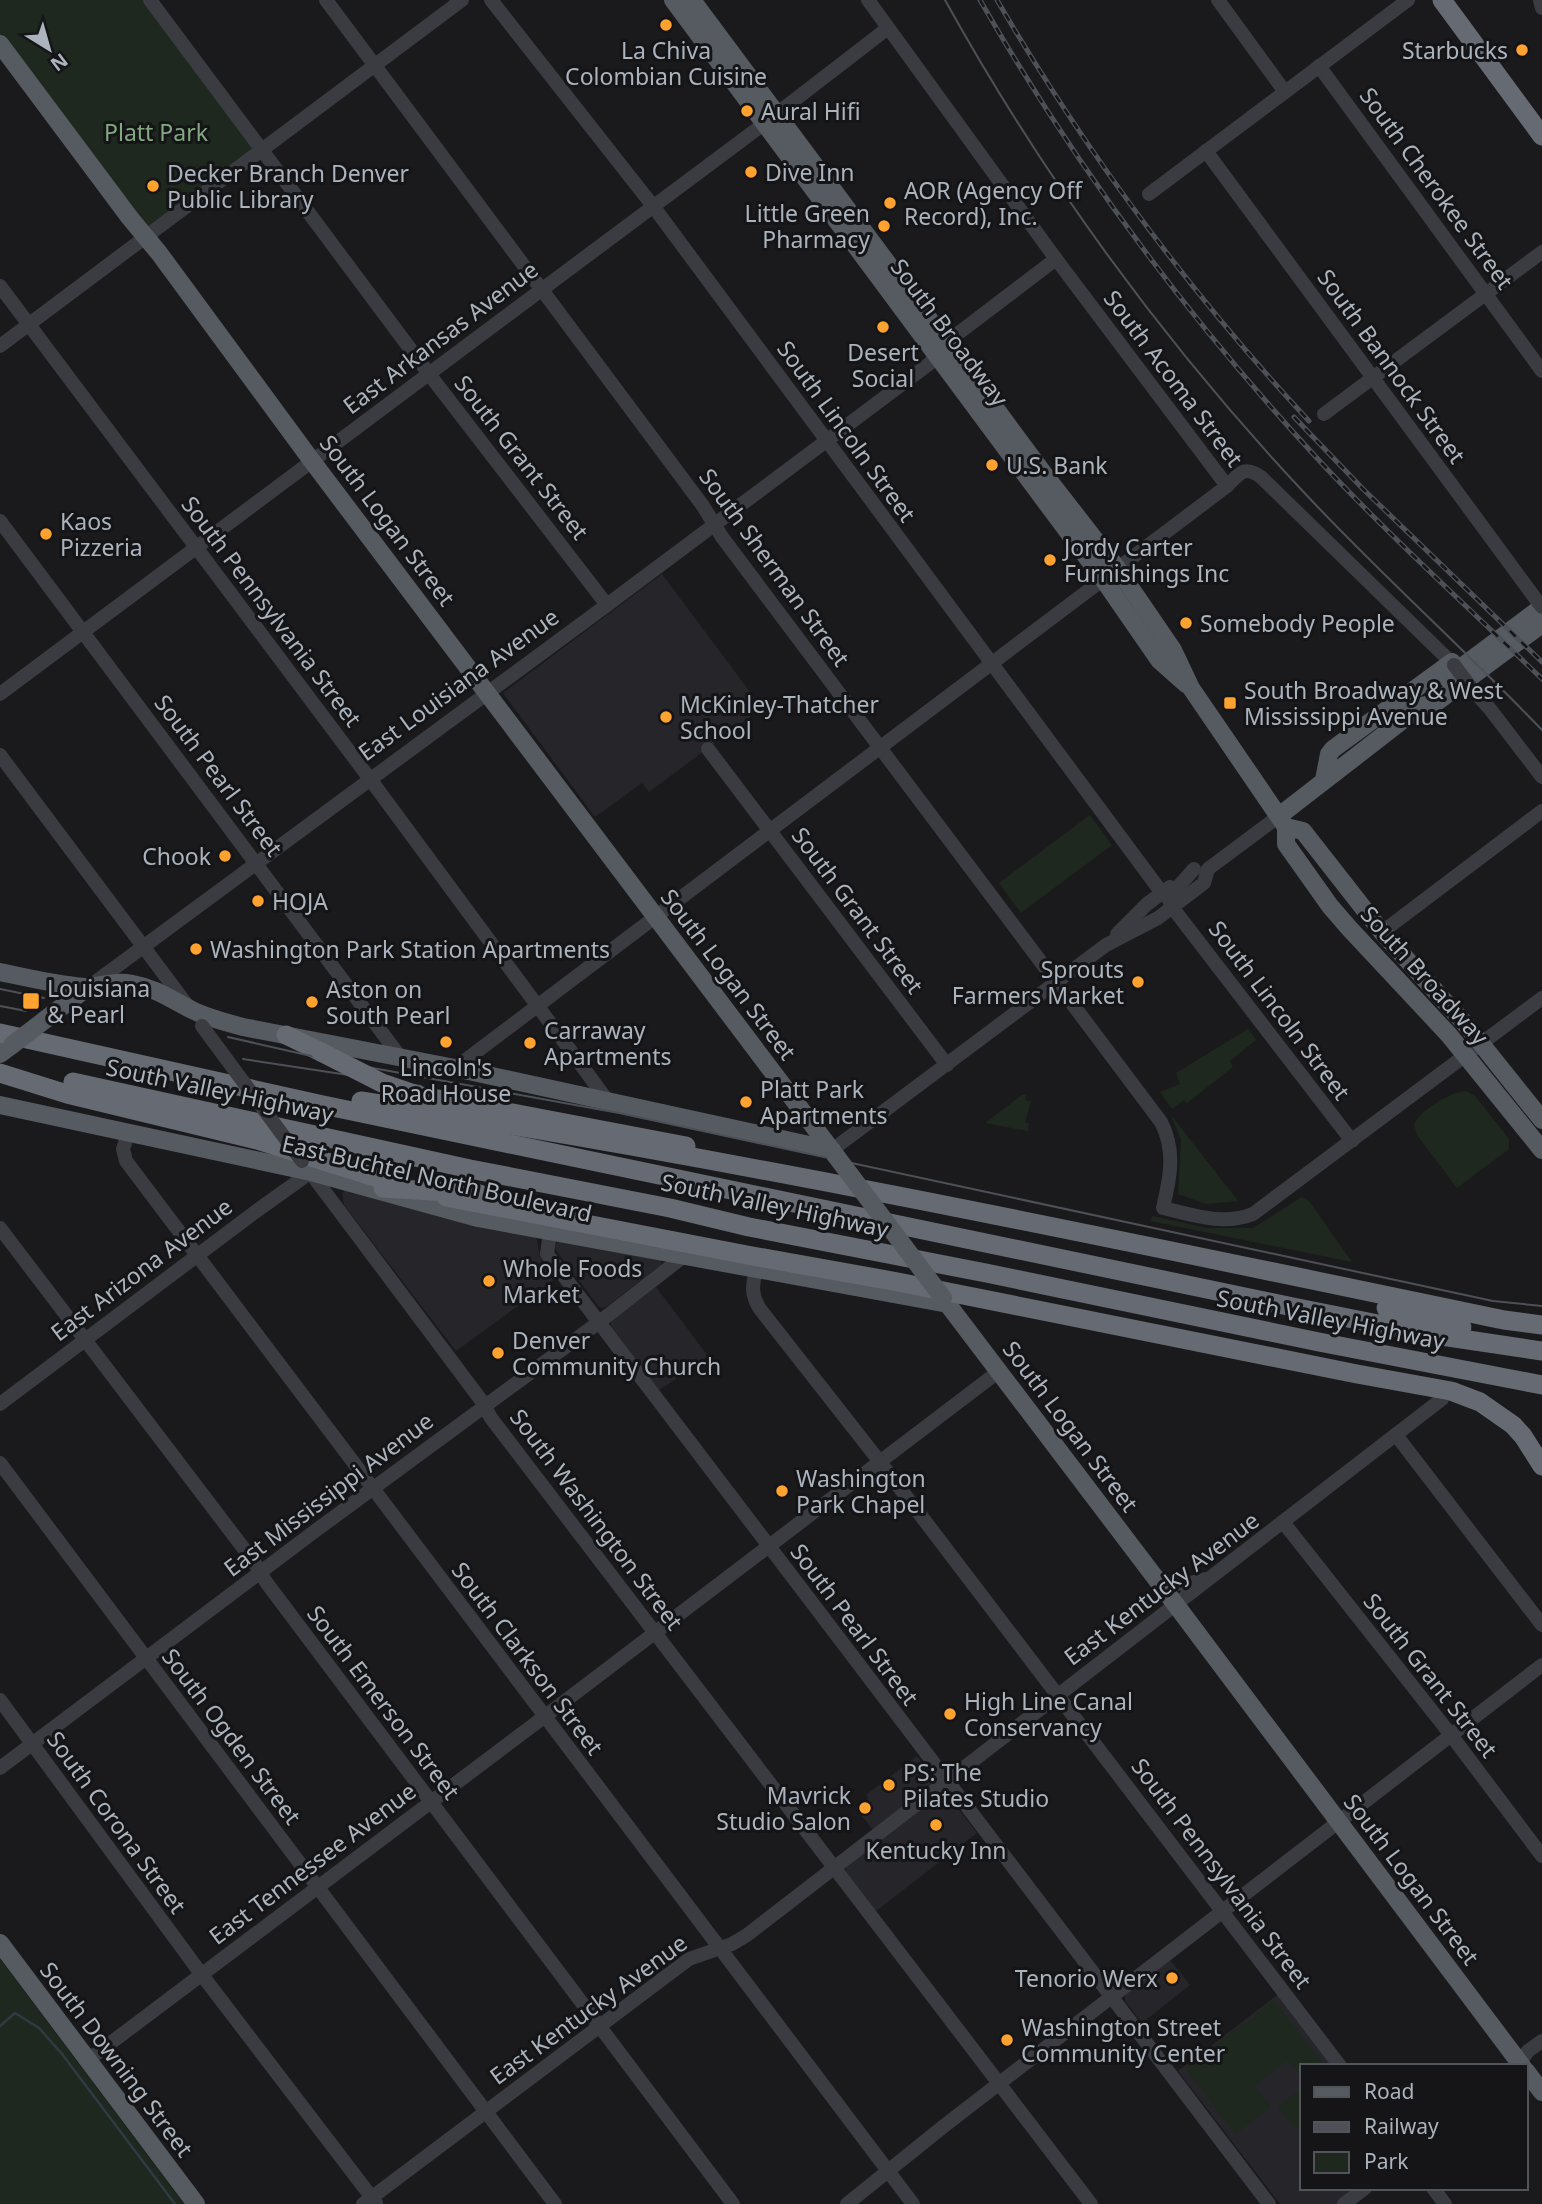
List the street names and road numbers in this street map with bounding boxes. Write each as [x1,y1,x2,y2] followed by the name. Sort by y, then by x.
[1353,81,1521,295] street label: South Cherokee Street
[884,252,1016,412] street label: South Broadway
[336,253,544,421] street label: East Arkansas Avenue
[1311,262,1473,470] street label: South Bannock Street
[1097,283,1251,473] street label: South Acoma Street
[770,334,924,528] street label: South Lincoln Street
[448,368,596,546] street label: South Grant Street
[313,428,463,612] street label: South Logan Street
[692,462,858,672] street label: South Sherman Street
[175,489,369,733] street label: South Pennsylvania Street
[351,600,565,768] street label: East Louisiana Avenue
[148,688,290,862] street label: South Pearl Street
[785,820,931,1000] street label: South Grant Street
[654,882,804,1066] street label: South Logan Street
[1354,899,1496,1052] street label: South Broadway
[1202,914,1358,1106] street label: South Lincoln Street
[103,1050,337,1130] street label: South Valley Highway
[279,1127,595,1229] street label: East Buchtel North Boulevard
[658,1165,892,1245] street label: South Valley Highway
[44,1190,238,1348] street label: East Arizona Avenue
[1214,1281,1448,1357] street label: South Valley Highway
[996,1334,1146,1518] street label: South Logan Street
[503,1402,691,1636] street label: South Washington Street
[217,1405,439,1583] street label: East Mississippi Avenue
[1057,1504,1265,1672] street label: East Kentucky Avenue
[784,1537,926,1711] street label: South Pearl Street
[445,1555,611,1761] street label: South Clarkson Street
[1357,1586,1505,1764] street label: South Grant Street
[300,1598,468,1806] street label: South Emerson Street
[155,1641,309,1831] street label: South Ogden Street
[40,1724,194,1920] street label: South Corona Street
[1125,1751,1319,1995] street label: South Pennsylvania Street
[202,1775,422,1951] street label: East Tennessee Avenue
[1337,1787,1487,1971] street label: South Logan Street
[483,1926,693,2092] street label: East Kentucky Avenue
[33,1955,201,2163] street label: South Downing Street

